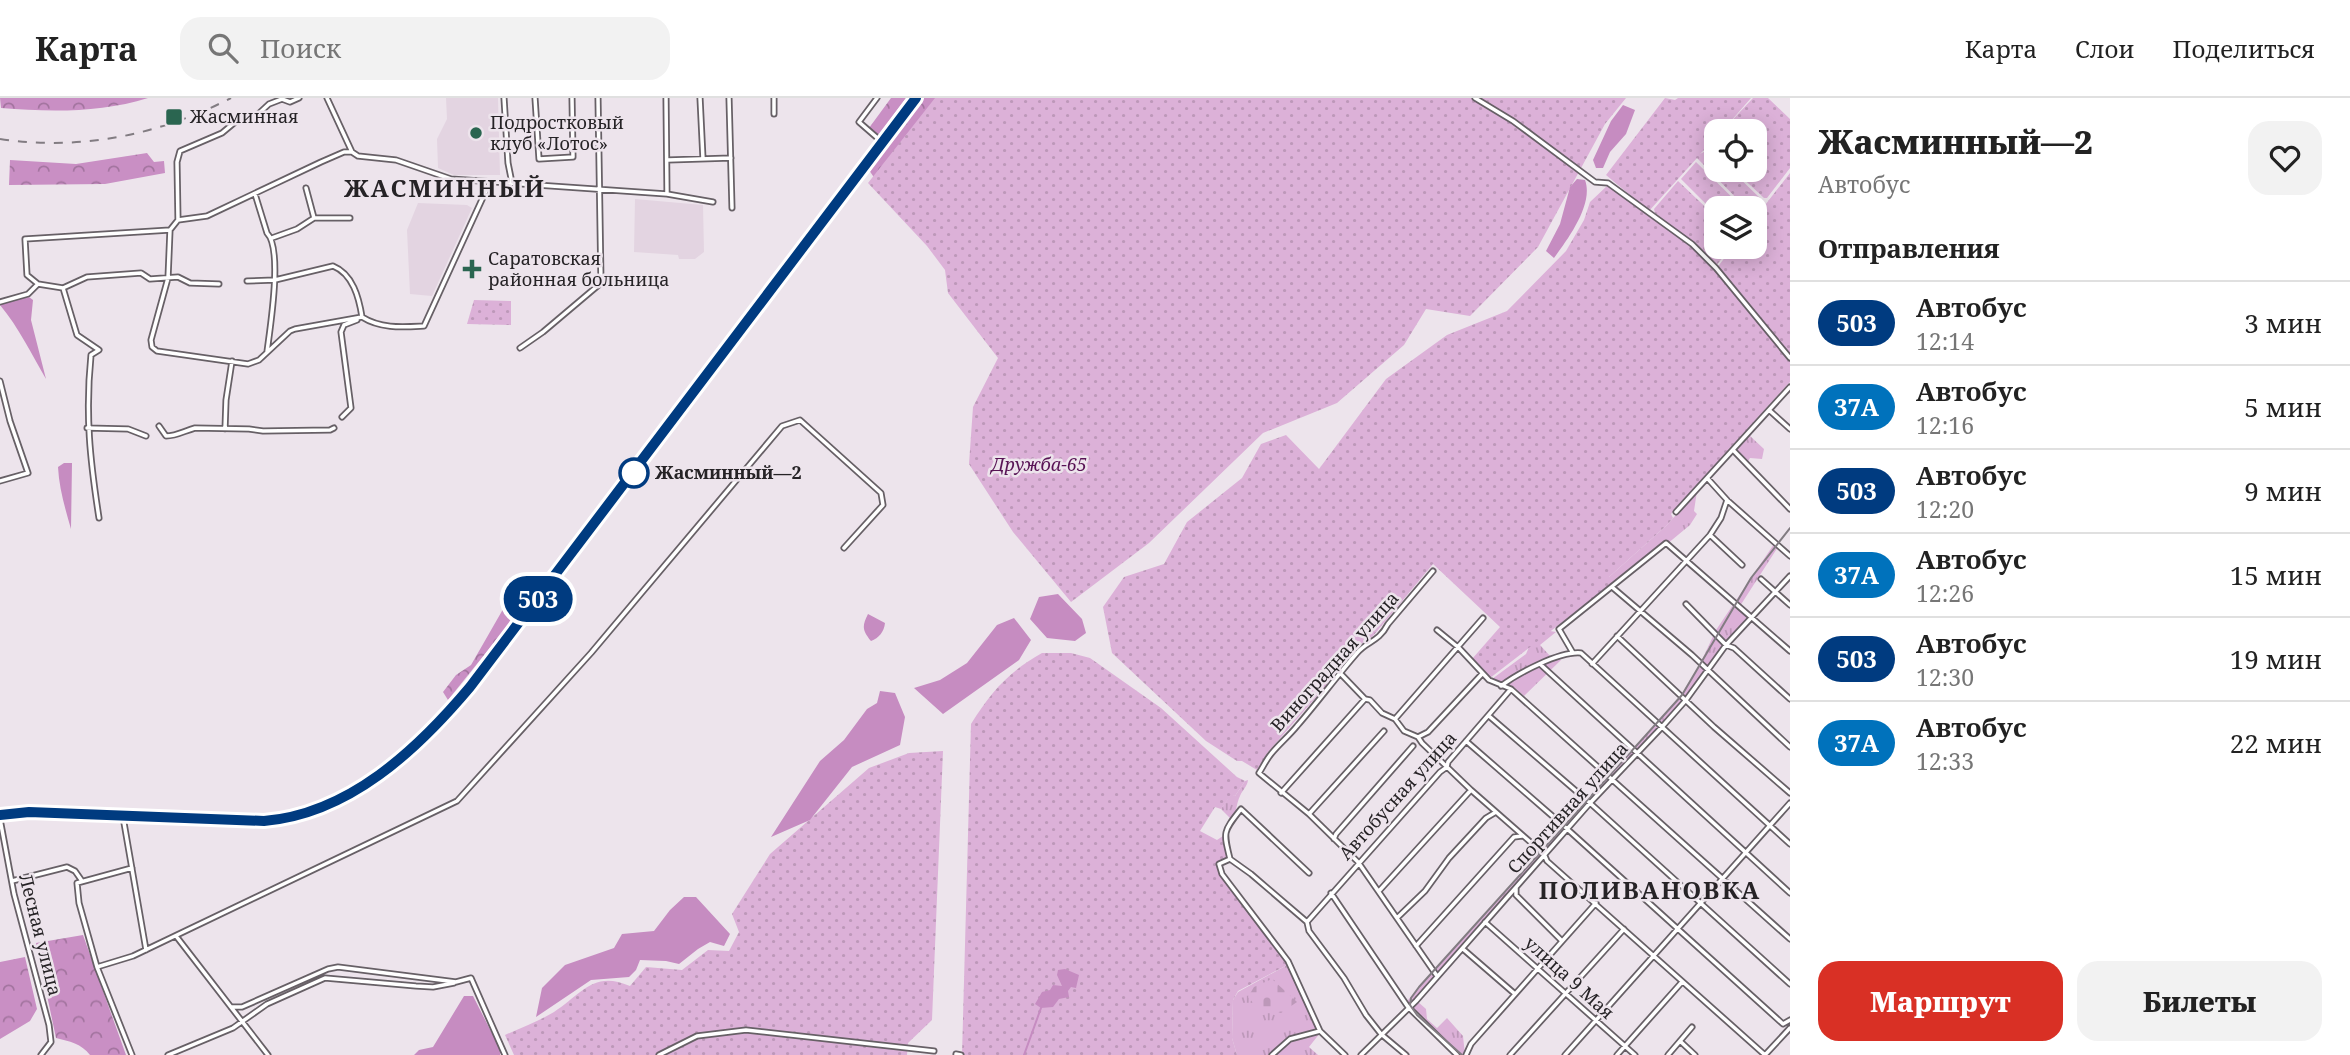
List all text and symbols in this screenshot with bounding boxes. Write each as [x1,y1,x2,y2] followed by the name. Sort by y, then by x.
[180,17,670,80] search box
[35,26,138,71] text: Карта
[204,29,242,67] icon: search
[260,30,341,66] text: Поиск
[1965,32,2037,65] text: Карта
[2075,32,2135,65] text: Слои
[2173,32,2315,65] text: Поделиться
[189,104,298,128] place label: Жасминная
[164,107,184,127] marker: Жасминная
[490,110,624,155] place label: Подростковый клуб «Лотос»
[1704,119,1767,259] map controls
[1704,119,1767,182] button: locate
[1818,119,2093,164] text: Жасминный—2
[2248,121,2322,195] button: heart
[468,125,484,141] marker: Подростковый клуб «Лотос»
[1818,168,1910,200] text: Автобус
[344,171,546,204] district label: ЖАСМИННЫЙ
[1704,196,1767,259] button: layers
[1818,230,2000,266] text: Отправления
[488,246,670,291] place label: Саратовская районная больница
[462,259,482,279] marker: Саратовская районная больница
[1916,289,2026,325] text: Автобус
[2244,305,2322,341] text: 3 мин
[1836,306,1877,339] text: 503
[1916,325,1974,357] text: 12:14
[1916,373,2026,409] text: Автобус
[2244,389,2322,425] text: 5 мин
[1834,390,1879,423] text: 37А
[1916,409,1974,441] text: 12:16
[989,452,1087,476] park label: Дружба-65
[1916,457,2026,493] text: Автобус
[619,458,649,488] marker: Жасминный—2
[655,460,802,484] place label: Жасминный—2
[2244,473,2322,509] text: 9 мин
[1836,474,1877,507] text: 503
[1916,493,1974,525] text: 12:20
[1916,541,2026,577] text: Автобус
[2230,557,2322,593] text: 15 мин
[1834,558,1879,591] text: 37А
[498,576,578,622] line badge: 503
[1916,577,1974,609] text: 12:26
[518,582,558,615] text: 503
[1265,586,1404,736] street label: Виноградная улица
[1916,625,2026,661] text: Автобус
[2230,641,2322,677] text: 19 мин
[1836,642,1877,675] text: 503
[1916,661,1974,693] text: 12:30
[1916,709,2026,745] text: Автобус
[2230,725,2322,761] text: 22 мин
[1333,726,1461,865] street label: Автобусная улица
[1834,726,1879,759] text: 37А
[1502,736,1633,878] street label: Спортивная улица
[1916,745,1974,777] text: 12:33
[14,871,68,998] street label: Лесная улица
[1539,873,1761,906] district label: ПОЛИВАНОВКА
[1520,931,1620,1024] street label: улица 9 Мая
[1818,961,2063,1041] button: Маршрут
[2077,961,2322,1041] button: Билеты

